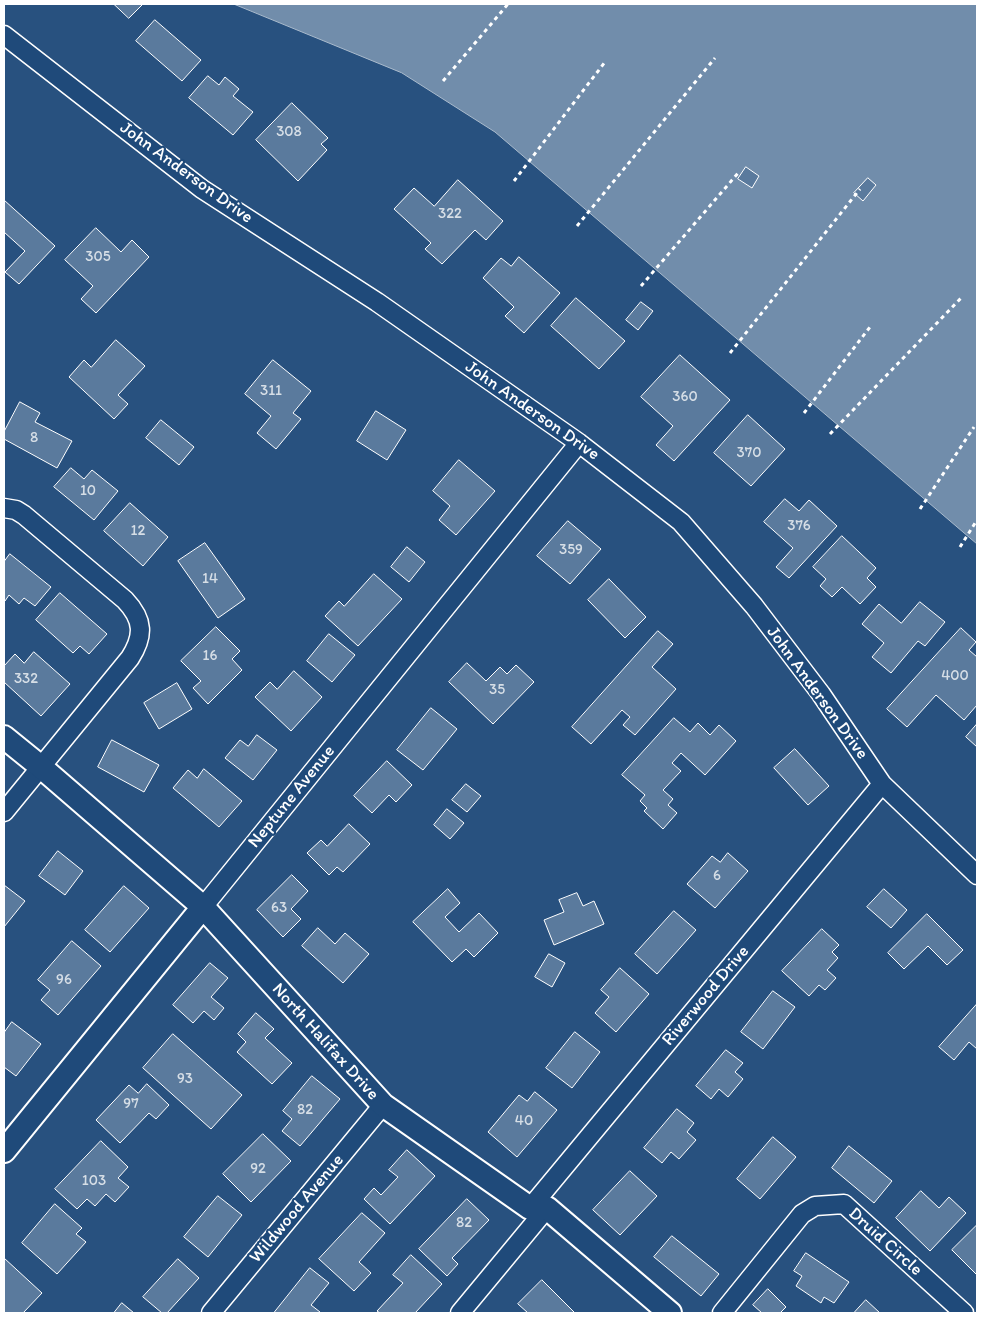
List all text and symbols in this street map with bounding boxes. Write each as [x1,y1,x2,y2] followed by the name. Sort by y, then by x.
[115,117,257,229] street label: John Anderson Drive
[276,123,302,141] house number: 308
[438,205,462,223] house number: 322
[85,248,111,266] house number: 305
[461,356,603,466] street label: John Anderson Drive
[260,382,282,400] house number: 311
[672,388,698,406] house number: 360
[30,429,38,447] house number: 8
[737,444,761,462] house number: 370
[80,482,96,500] house number: 10
[787,517,811,535] house number: 376
[131,522,145,540] house number: 12
[559,541,583,559] house number: 359
[202,570,218,588] house number: 14
[761,622,873,764] street label: John Anderson Drive
[203,647,217,665] house number: 16
[941,667,969,685] house number: 400
[14,670,38,688] house number: 332
[489,681,505,699] house number: 35
[244,741,340,853] street label: Neptune Avenue
[713,867,721,885] house number: 6
[271,899,287,917] house number: 63
[658,941,754,1051] street label: Riverwood Drive
[56,971,72,989] house number: 96
[267,979,383,1105] street label: North Halifax Drive
[177,1070,193,1088] house number: 93
[123,1095,139,1113] house number: 97
[297,1101,313,1119] house number: 82
[515,1112,533,1130] house number: 40
[245,1150,349,1268] street label: Wildwood Avenue
[250,1160,266,1178] house number: 92
[82,1172,106,1190] house number: 103
[843,1203,927,1281] street label: Druid Circle
[456,1214,472,1232] house number: 82

